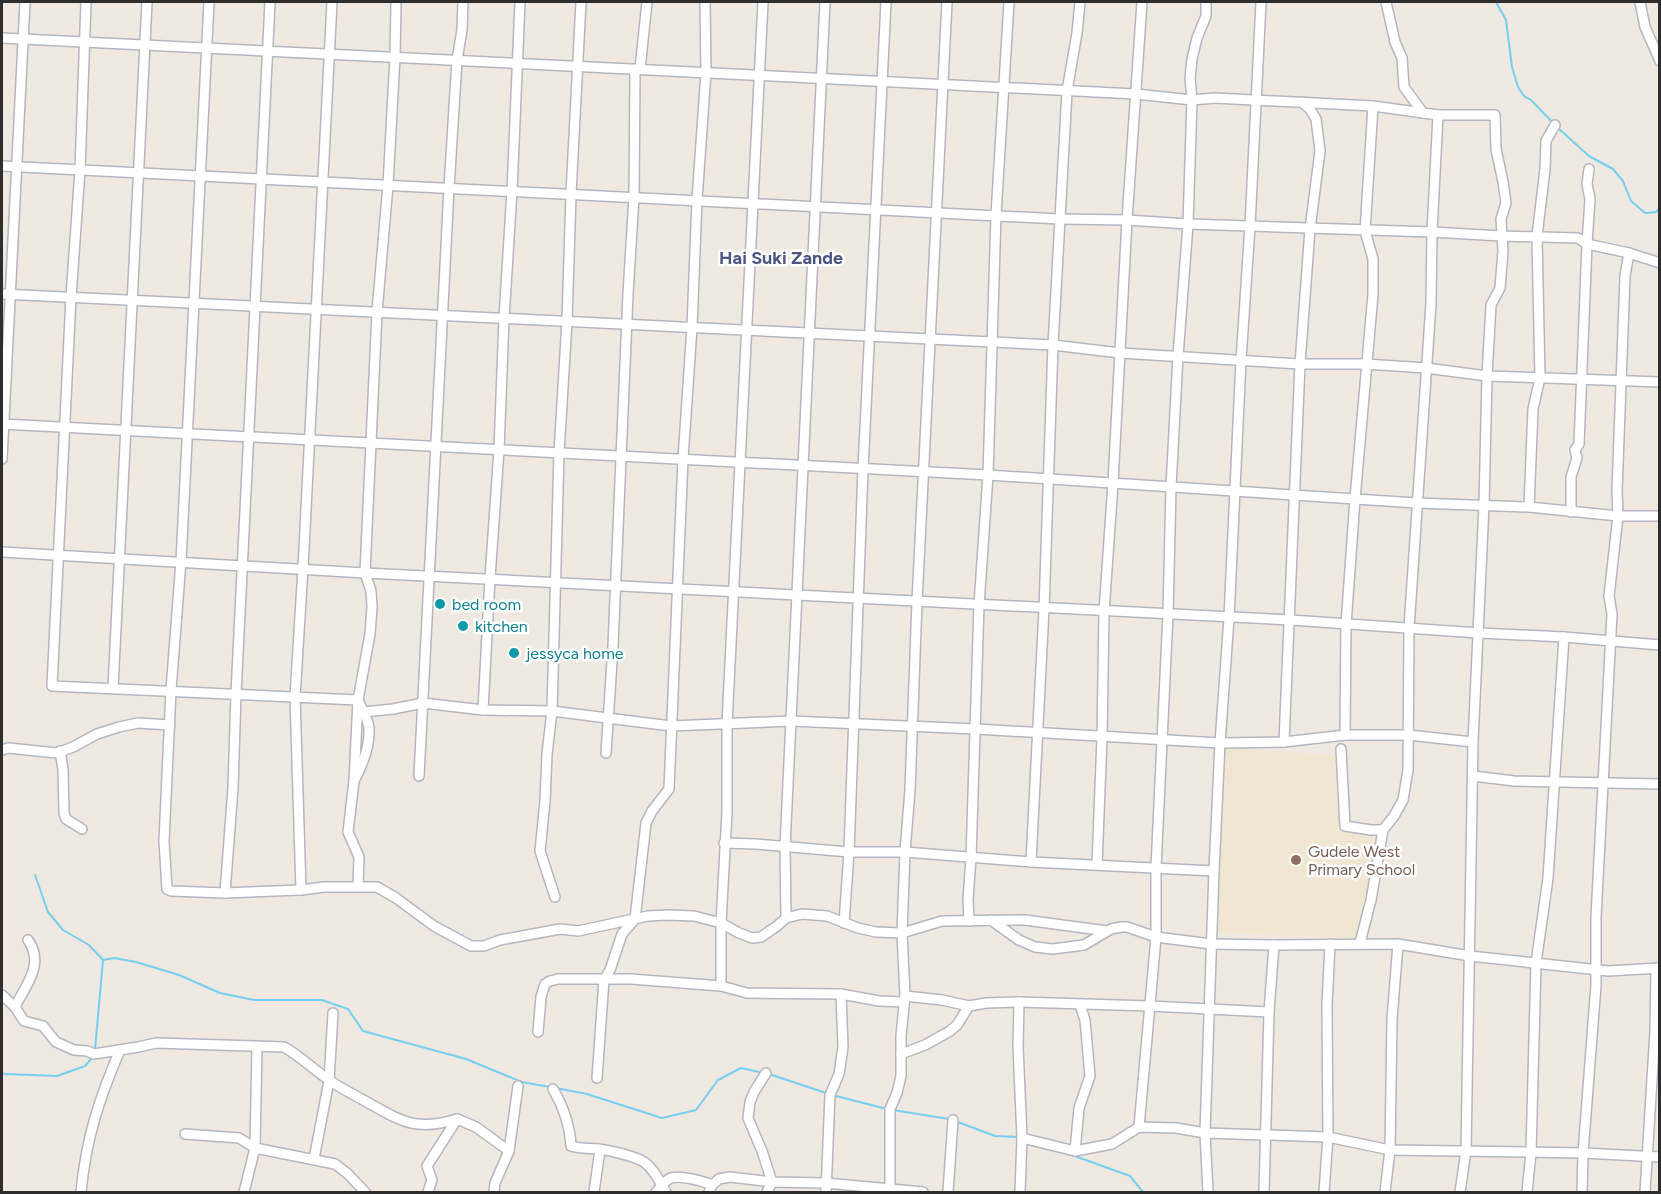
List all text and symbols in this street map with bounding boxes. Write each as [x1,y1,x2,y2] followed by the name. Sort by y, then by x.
[719,247,843,269] district label: Hai Suki Zande
[452,595,521,614] place label: bed room
[433,597,447,611] marker: bed room
[475,617,528,636] place label: kitchen
[456,619,470,633] marker: kitchen
[525,644,624,663] place label: jessyca home
[507,646,521,660] marker: jessyca home
[1308,842,1415,879] place label: Gudele West Primary School
[1289,853,1303,867] marker: Gudele West Primary School

